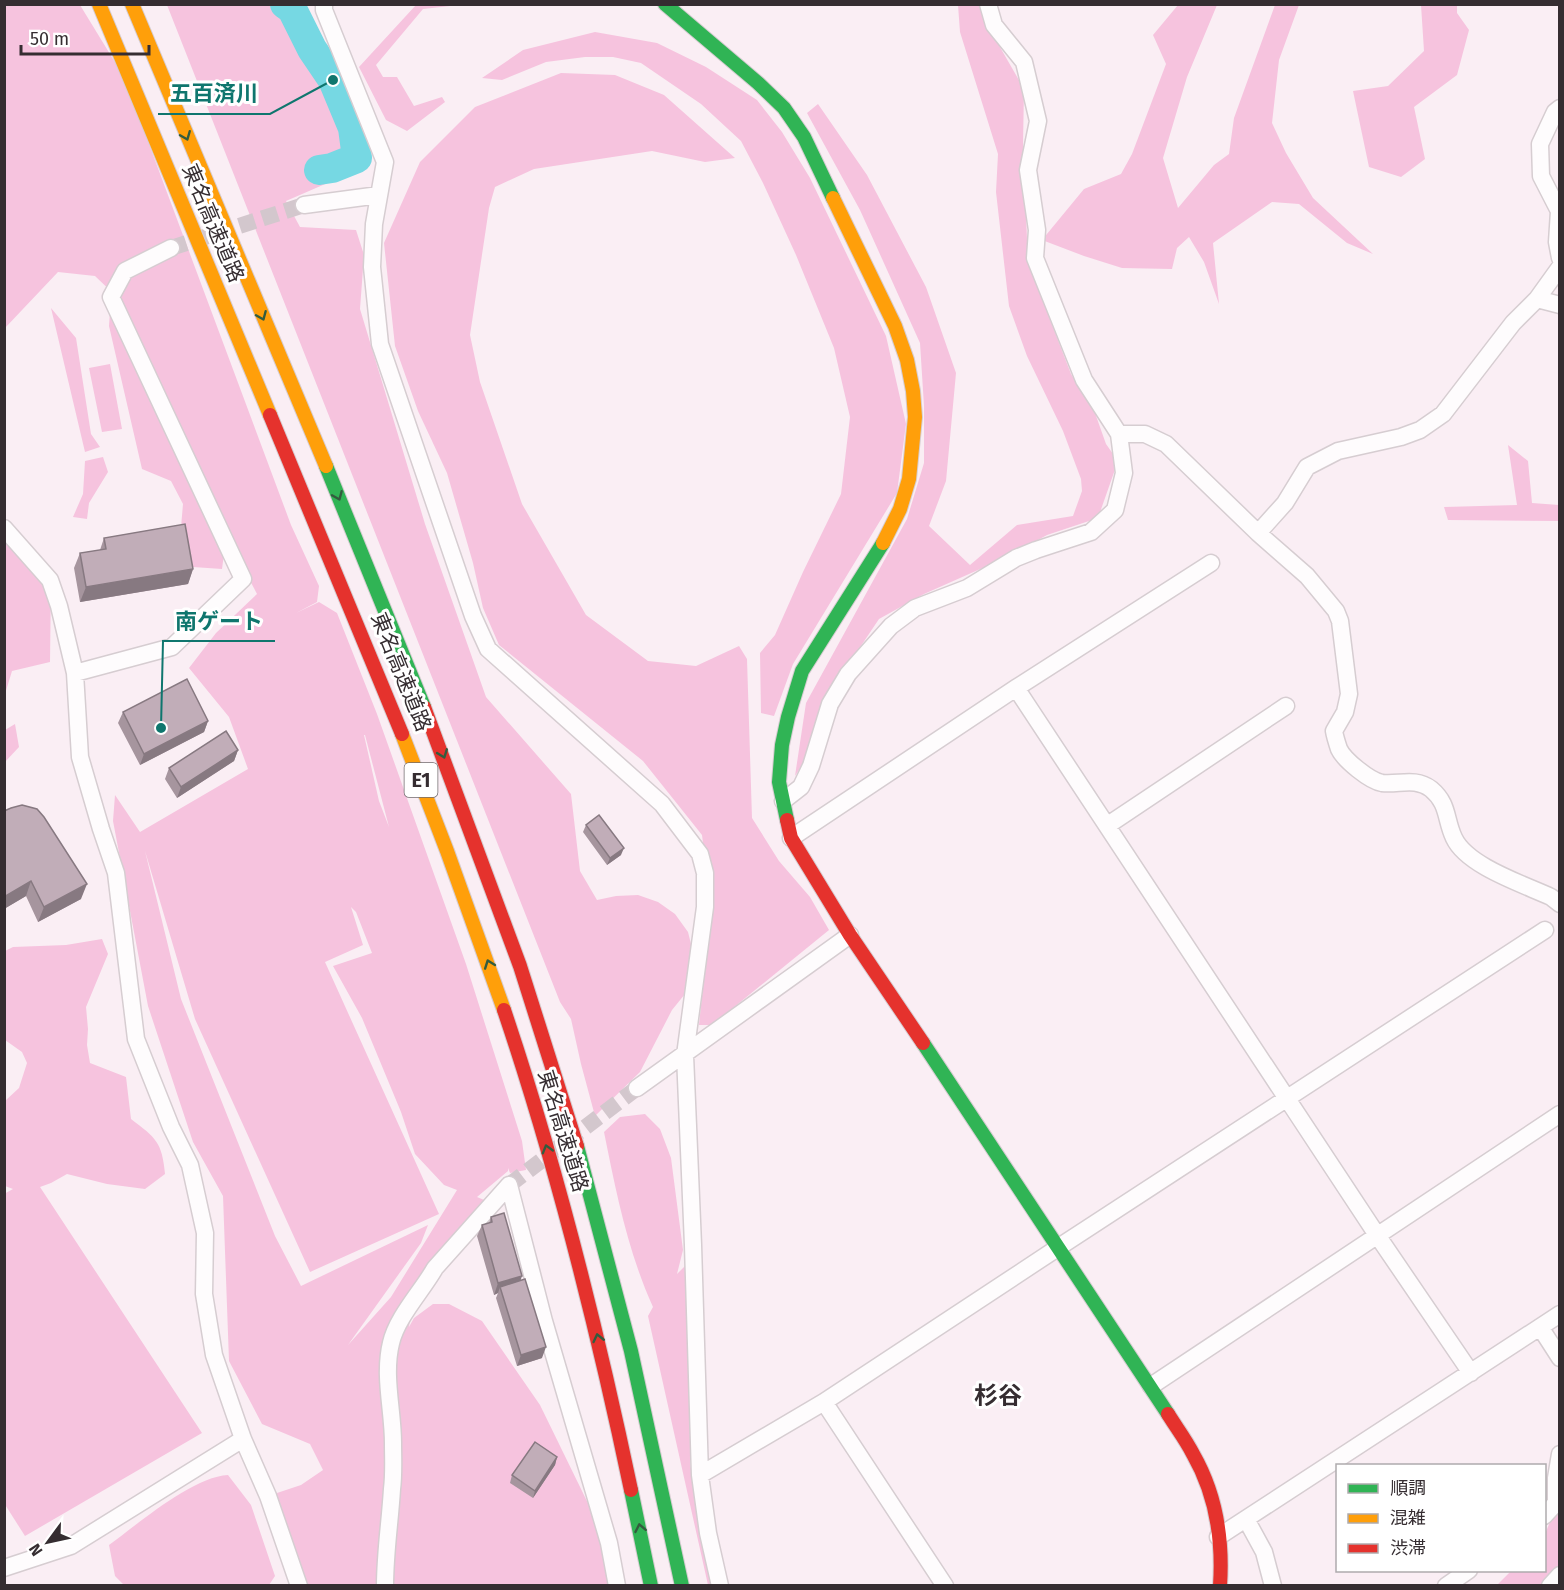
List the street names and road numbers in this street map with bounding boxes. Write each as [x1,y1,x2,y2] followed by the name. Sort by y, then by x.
[176,160,250,286] street label: 東名高速道路
[365,609,437,735] street label: 東名高速道路
[404,763,438,797] road number: E1
[532,1067,594,1195] street label: 東名高速道路

